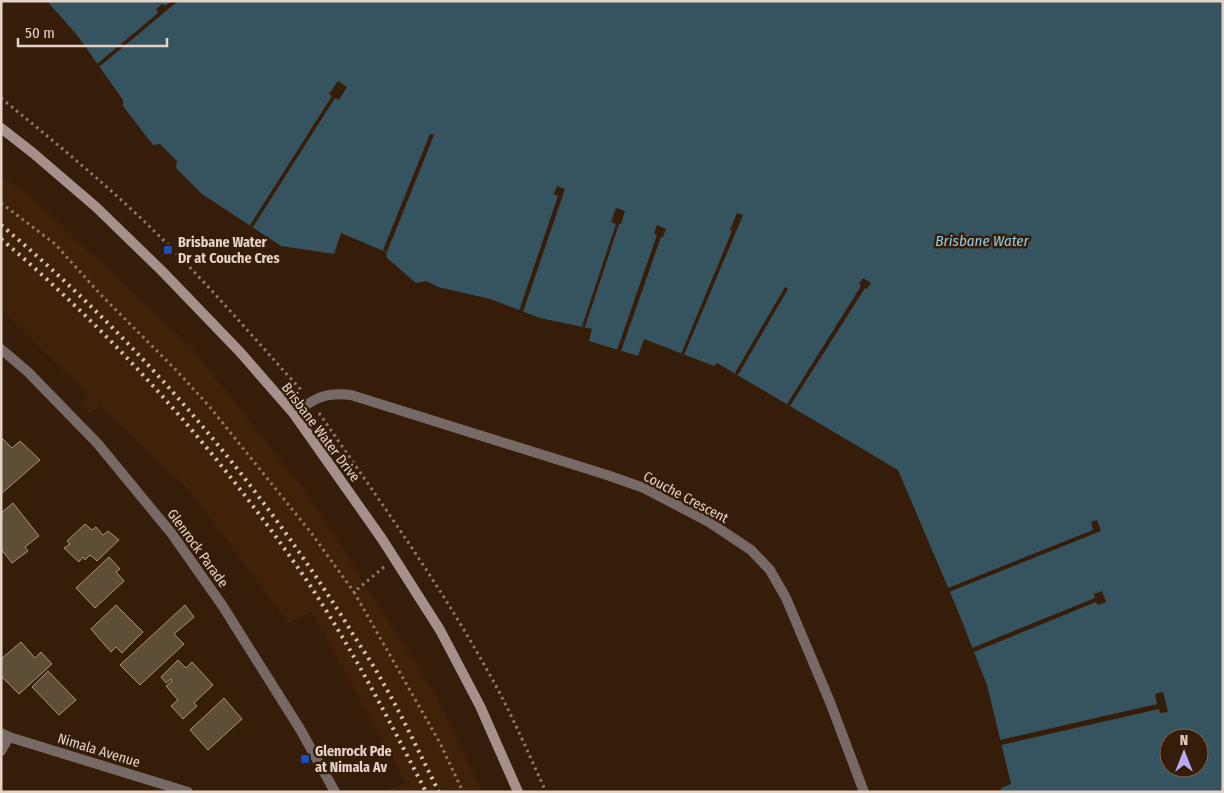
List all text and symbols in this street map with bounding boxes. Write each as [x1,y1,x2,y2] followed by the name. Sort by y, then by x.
[18,15,166,47] scale bar
[25,24,55,42] text: 50 m
[935,232,1029,250] water label: Brisbane Water
[178,234,280,267] place label: Brisbane Water Dr at Couche Cres
[162,244,174,256] marker: Brisbane Water Dr at Couche Cres
[278,379,363,485] street label: Brisbane Water Drive
[640,468,732,527] street label: Couche Crescent
[163,506,232,591] street label: Glenrock Parade
[1159,728,1209,778] north arrow
[56,730,142,771] street label: Nimala Avenue
[1180,732,1188,749] text: N
[315,743,392,776] place label: Glenrock Pde at Nimala Av
[299,753,311,765] marker: Glenrock Pde at Nimala Av

